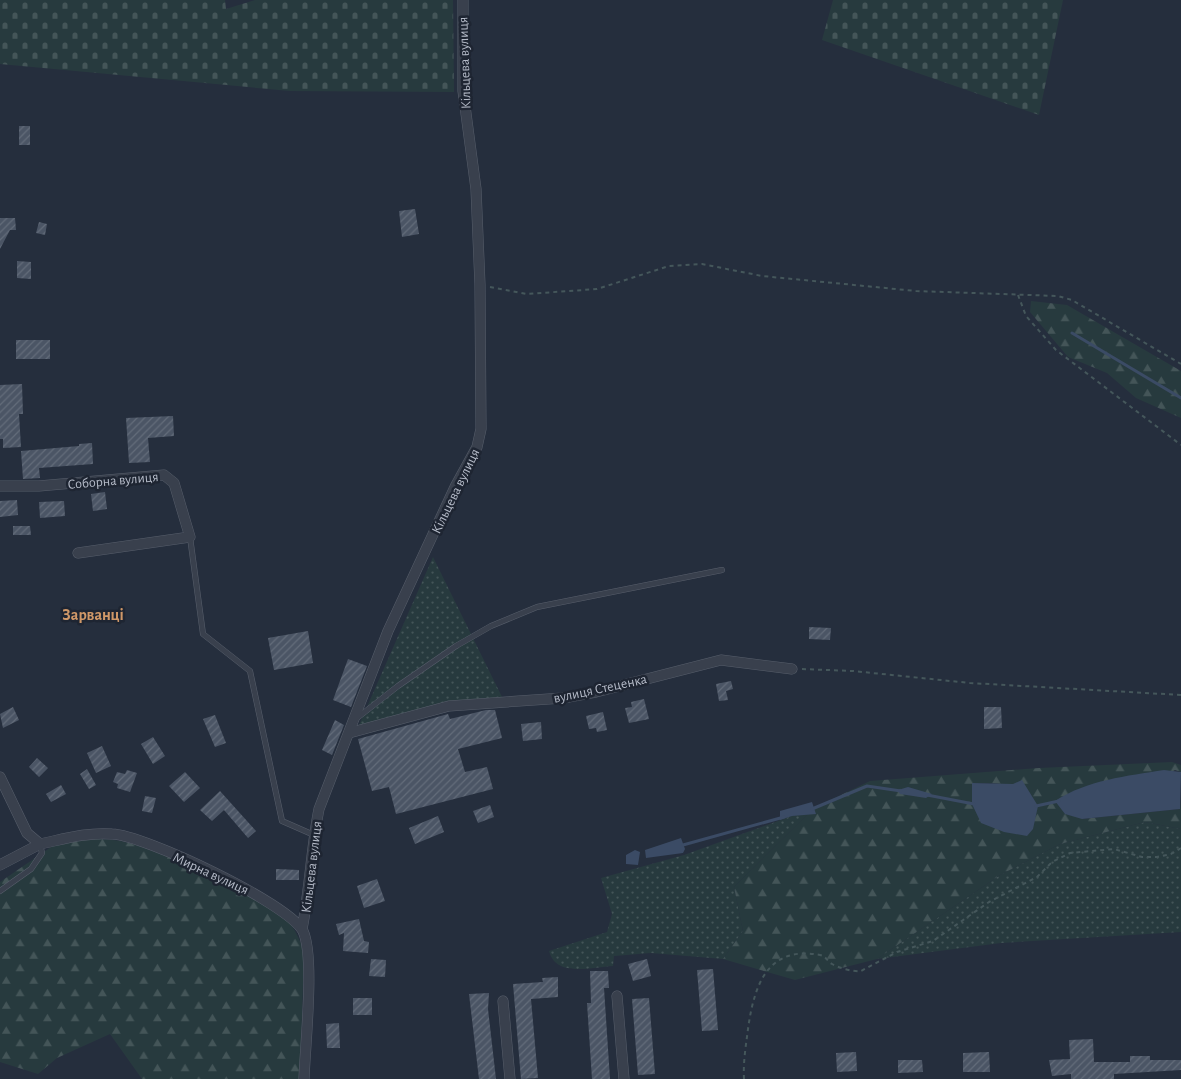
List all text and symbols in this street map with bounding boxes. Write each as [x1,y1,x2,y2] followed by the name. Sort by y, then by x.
[456,16,474,109] street label: Кільцева вулиця
[429,447,482,536] street label: Кільцева вулиця
[67,470,159,492] street label: Соборна вулиця
[62,607,124,623] district label: Зарванці
[552,672,649,706] street label: вулиця Стеценка
[299,820,325,914] street label: Кільцева вулиця
[171,850,251,898] street label: Мирна вулиця

